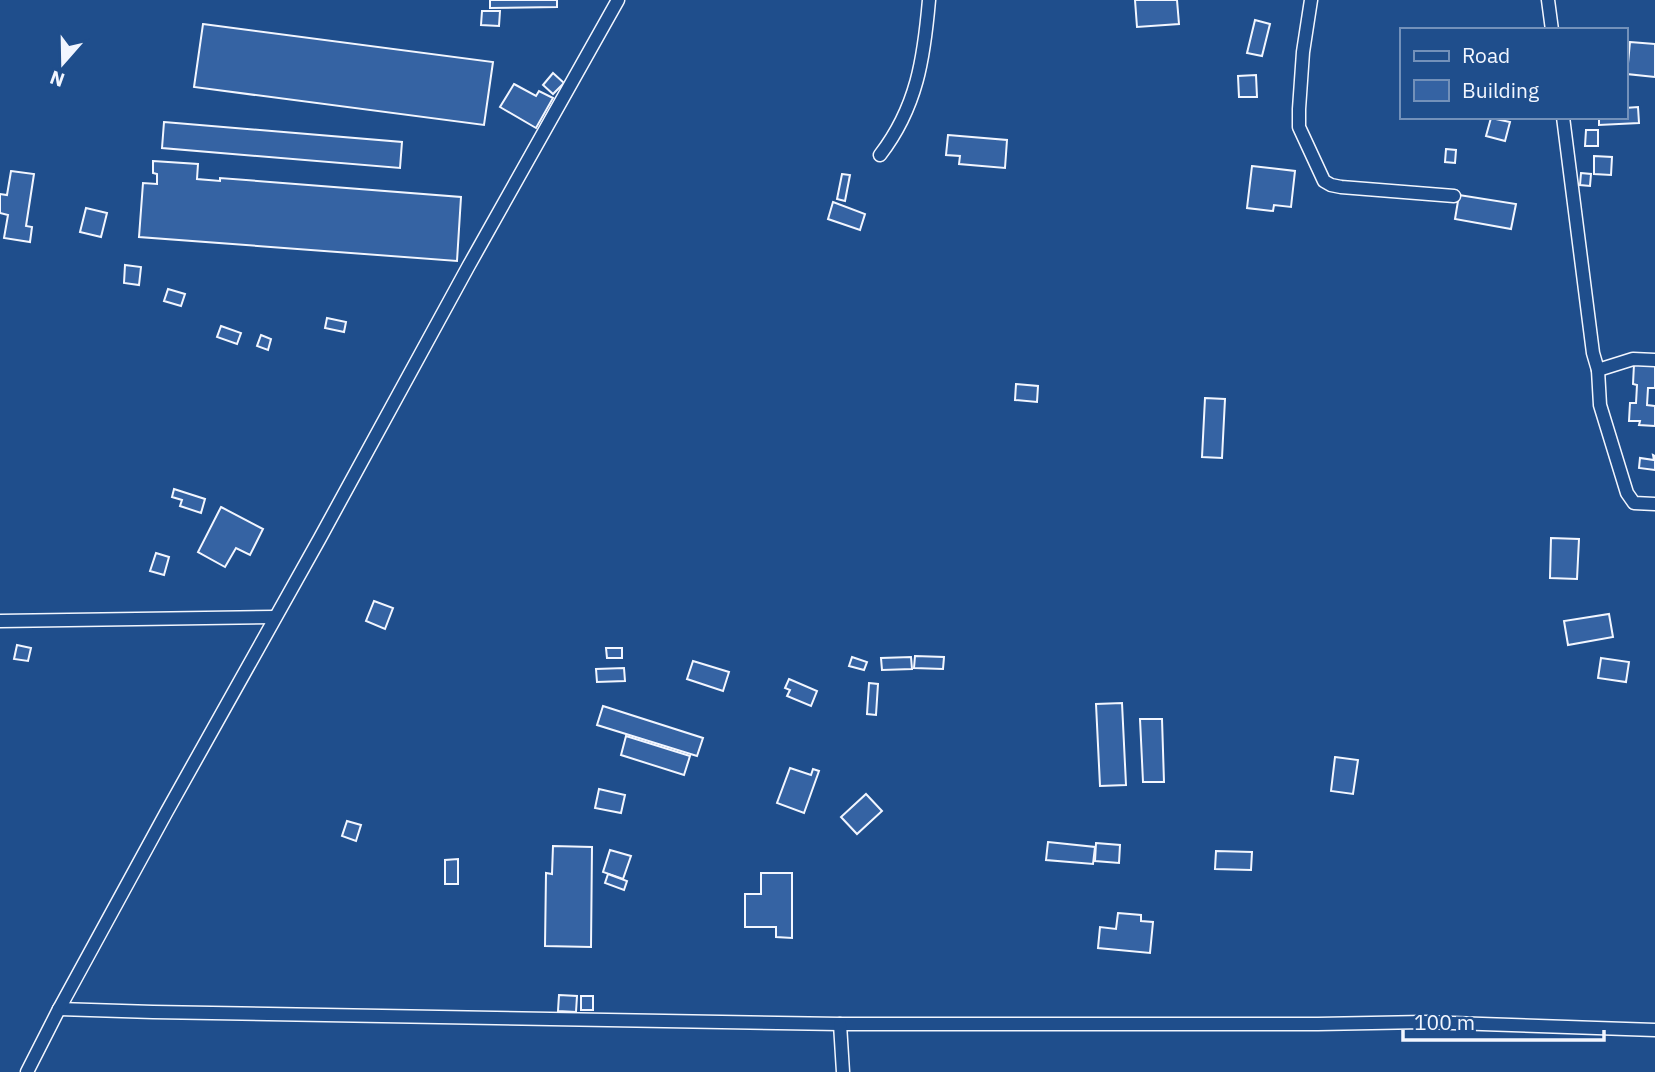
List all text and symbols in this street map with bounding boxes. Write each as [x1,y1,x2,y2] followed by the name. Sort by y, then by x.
[28,28,98,98] north arrow
[1400,28,1627,119] legend
[1462,41,1510,69] text: Road
[47,65,68,93] text: N
[1462,76,1539,104] text: Building
[1403,998,1604,1042] scale bar
[1414,1008,1475,1036] text: 100 m

